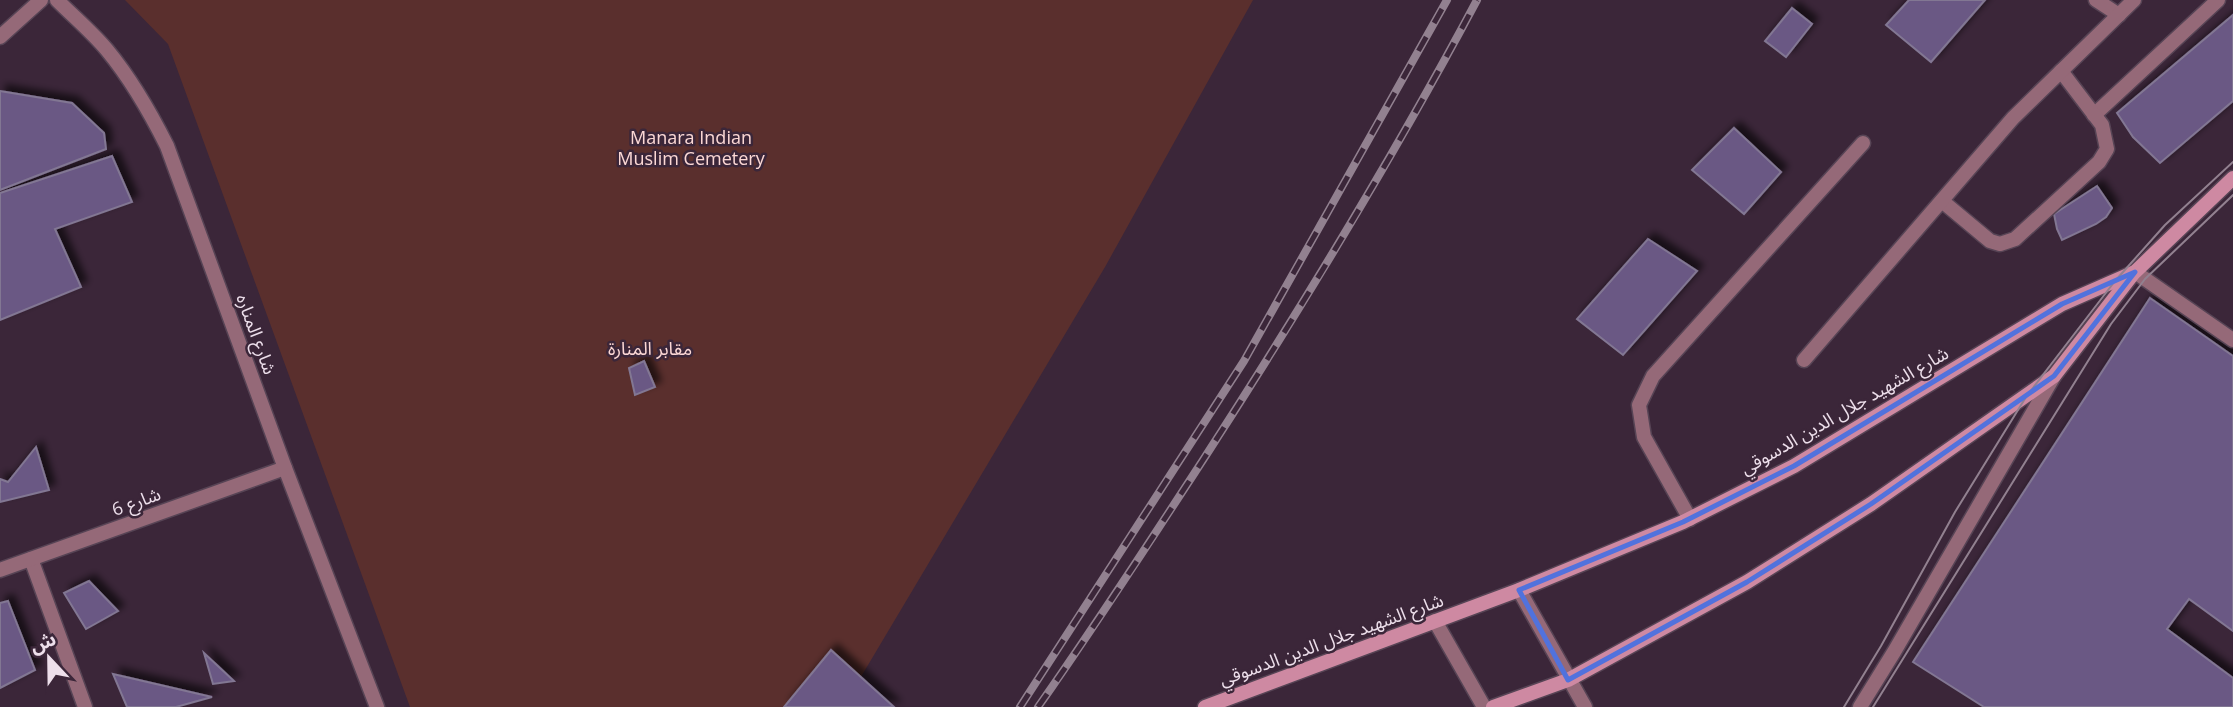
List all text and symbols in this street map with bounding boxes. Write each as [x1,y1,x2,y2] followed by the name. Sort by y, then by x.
[617,125,766,170] park label: Manara Indian Muslim Cemetery
[229,291,283,378] street label: شارع المناره
[608,336,692,360] park label: مقابر المنارة
[1735,340,1954,482] street label: شارع الشهيد جلال الدين الدسوقي
[108,481,165,524] street label: شارع 6
[1216,587,1447,694] street label: شارع الشهيد جلال الدين الدسوقي
[14,623,84,693] north arrow
[26,625,60,659] text: ش

